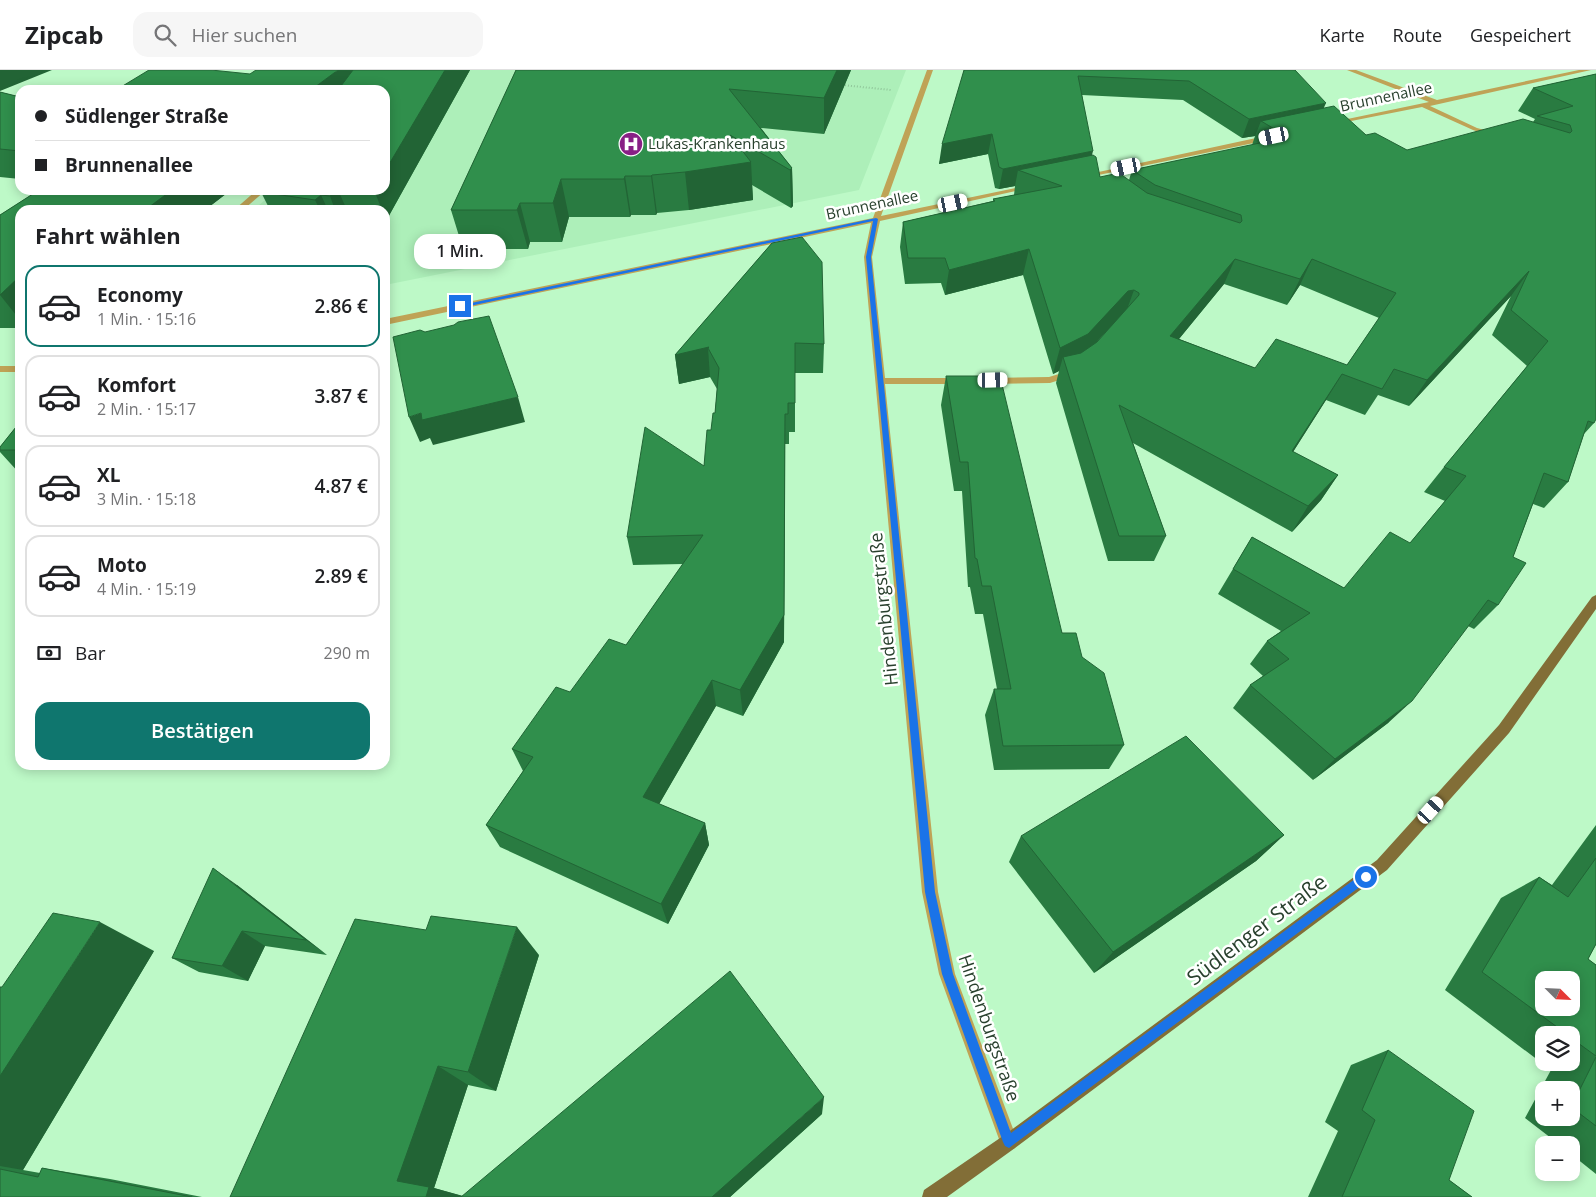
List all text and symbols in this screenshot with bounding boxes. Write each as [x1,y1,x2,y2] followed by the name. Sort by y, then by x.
[133,12,483,57] search box
[25,18,103,51] text: Zipcab
[151,21,179,49] icon: search
[191,22,297,48] text: Hier suchen
[1320,23,1365,47] text: Karte
[1393,23,1442,47] text: Route
[1470,23,1571,47] text: Gespeichert
[1338,76,1434,116] street label: Brunnenallee
[65,103,229,129] text: Südlenger Straße
[1257,126,1290,146] car
[618,131,644,157] hospital icon: Lukas-Krankenhaus
[648,133,785,153] place label: Lukas-Krankenhaus
[65,152,193,178] text: Brunnenallee
[1109,157,1142,177] car
[824,184,920,224] street label: Brunnenallee
[936,193,969,213] car
[35,220,181,250] text: Fahrt wählen
[414,234,506,268] callout: 1 Min.
[436,240,484,262] text: 1 Min.
[97,282,183,308] text: Economy
[37,284,82,329] icon: car
[314,293,368,319] text: 2.86 €
[449,295,471,317] route end
[97,308,196,330] text: 1 Min. · 15:16
[97,372,176,398] text: Komfort
[977,372,1008,388] car
[37,374,82,419] icon: car
[314,383,368,409] text: 3.87 €
[97,398,196,420] text: 2 Min. · 15:17
[97,462,120,488] text: XL
[37,464,82,509] icon: car
[314,473,368,499] text: 4.87 €
[97,488,196,510] text: 3 Min. · 15:18
[863,531,903,687] street label: Hindenburgstraße
[97,552,147,578] text: Moto
[37,554,82,599] icon: car
[314,563,368,589] text: 2.89 €
[97,578,196,600] text: 4 Min. · 15:19
[35,639,63,667] icon: cash
[75,640,106,666] text: Bar
[324,642,370,664] text: 290 m
[35,702,370,760] button: Bestätigen
[1415,794,1446,826] car
[1355,866,1377,888] route start
[1181,867,1332,991] street label: Südlenger Straße
[954,951,1026,1104] street label: Hindenburgstraße
[1535,971,1580,1016] north arrow
[1535,971,1580,1181] map controls
[1535,1026,1580,1071] button: layers
[1535,1081,1580,1126] button: +
[1535,1136,1580,1181] button: −

